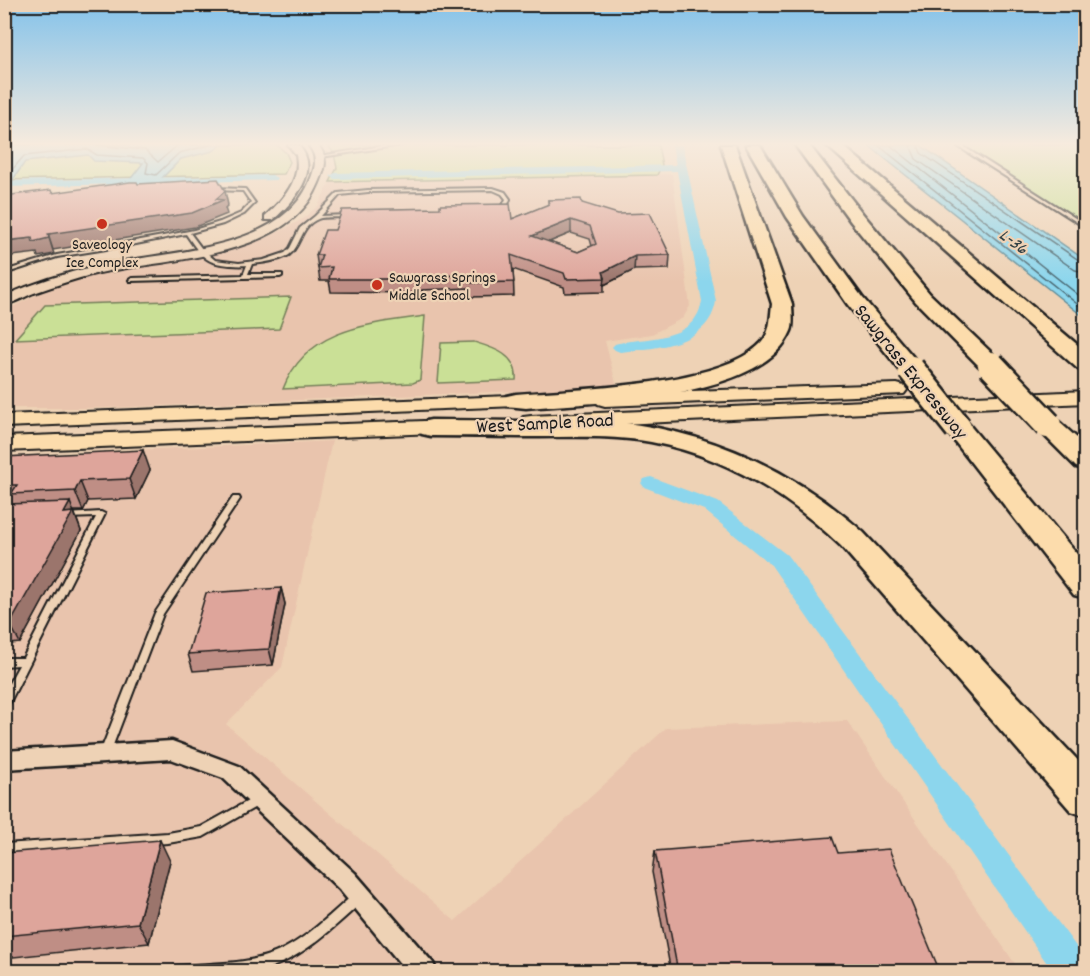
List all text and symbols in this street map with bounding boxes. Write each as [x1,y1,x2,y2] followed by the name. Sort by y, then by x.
[95,217,109,231] marker: Saveology Ice Complex
[993,224,1033,263] water label: L-36
[66,234,138,275] place label: Saveology Ice Complex
[389,267,496,308] place label: Sawgrass Springs Middle School
[370,278,384,292] marker: Sawgrass Springs Middle School
[846,299,974,447] street label: Sawgrass Expressway
[476,407,614,443] street label: West Sample Road

